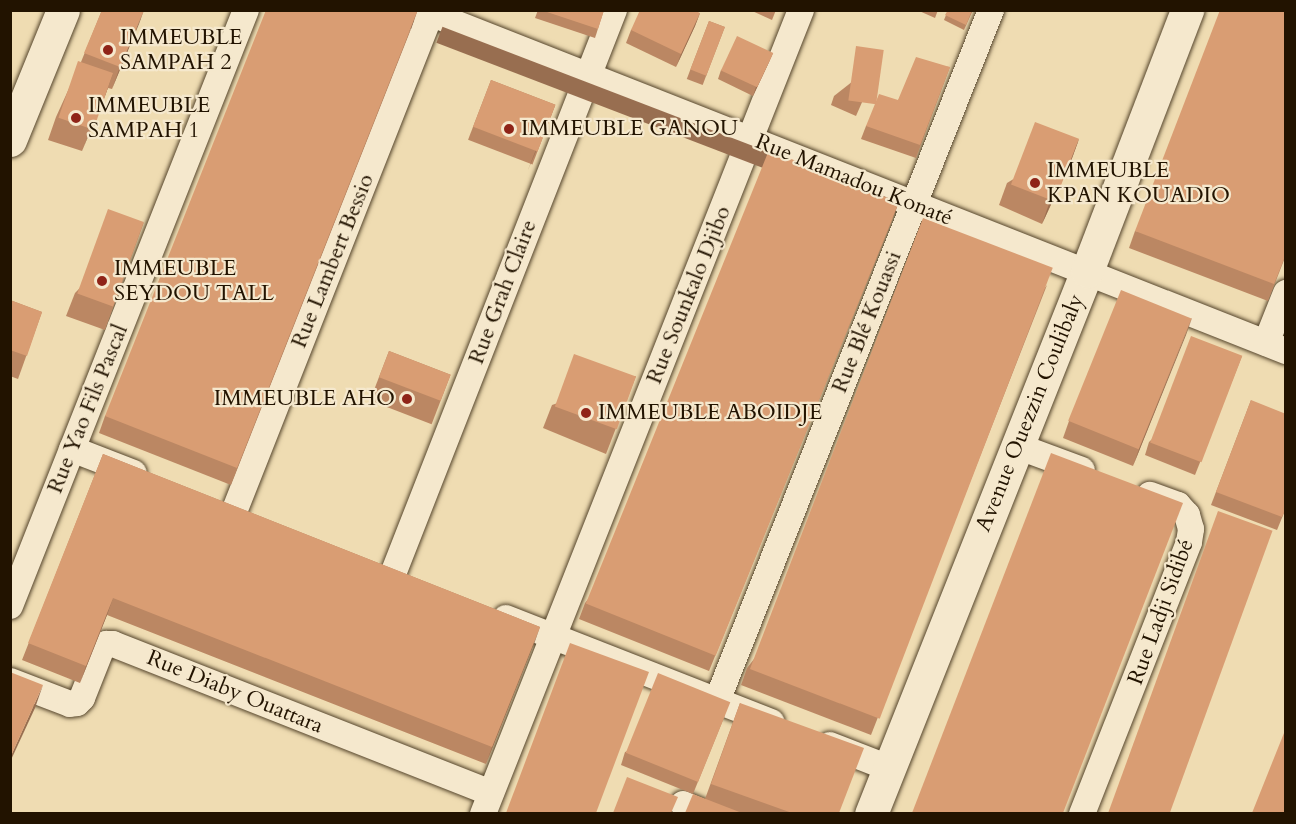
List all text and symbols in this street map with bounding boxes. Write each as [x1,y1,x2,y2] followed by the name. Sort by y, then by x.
[120,24,242,76] place label: IMMEUBLE SAMPAH 2
[101,43,115,57] marker: IMMEUBLE SAMPAH 2
[88,92,210,144] place label: IMMEUBLE SAMPAH 1
[69,111,83,125] marker: IMMEUBLE SAMPAH 1
[521,116,738,142] place label: IMMEUBLE GANOU
[502,122,516,136] marker: IMMEUBLE GANOU
[752,128,956,232] street label: Rue Mamadou Konaté
[1047,157,1230,208] place label: IMMEUBLE KPAN KOUADIO
[286,170,380,352] street label: Rue Lambert Bessio
[1028,176,1042,190] marker: IMMEUBLE KPAN KOUADIO
[641,202,737,388] street label: Rue Sounkalo Djibo
[463,216,543,368] street label: Rue Grah Claire
[827,247,907,397] street label: Rue Blé Kouassi
[114,255,274,306] place label: IMMEUBLE SEYDOU TALL
[95,274,109,288] marker: IMMEUBLE SEYDOU TALL
[970,290,1090,536] street label: Avenue Ouezzin Coulibaly
[42,321,134,497] street label: Rue Yao Fils Pascal
[214,386,395,412] place label: IMMEUBLE AHO
[400,392,414,406] marker: IMMEUBLE AHO
[598,400,822,426] place label: IMMEUBLE ABOIDJE
[579,406,593,420] marker: IMMEUBLE ABOIDJE
[1122,536,1200,688] street label: Rue Ladji Sidibé
[143,645,327,739] street label: Rue Diaby Ouattara

